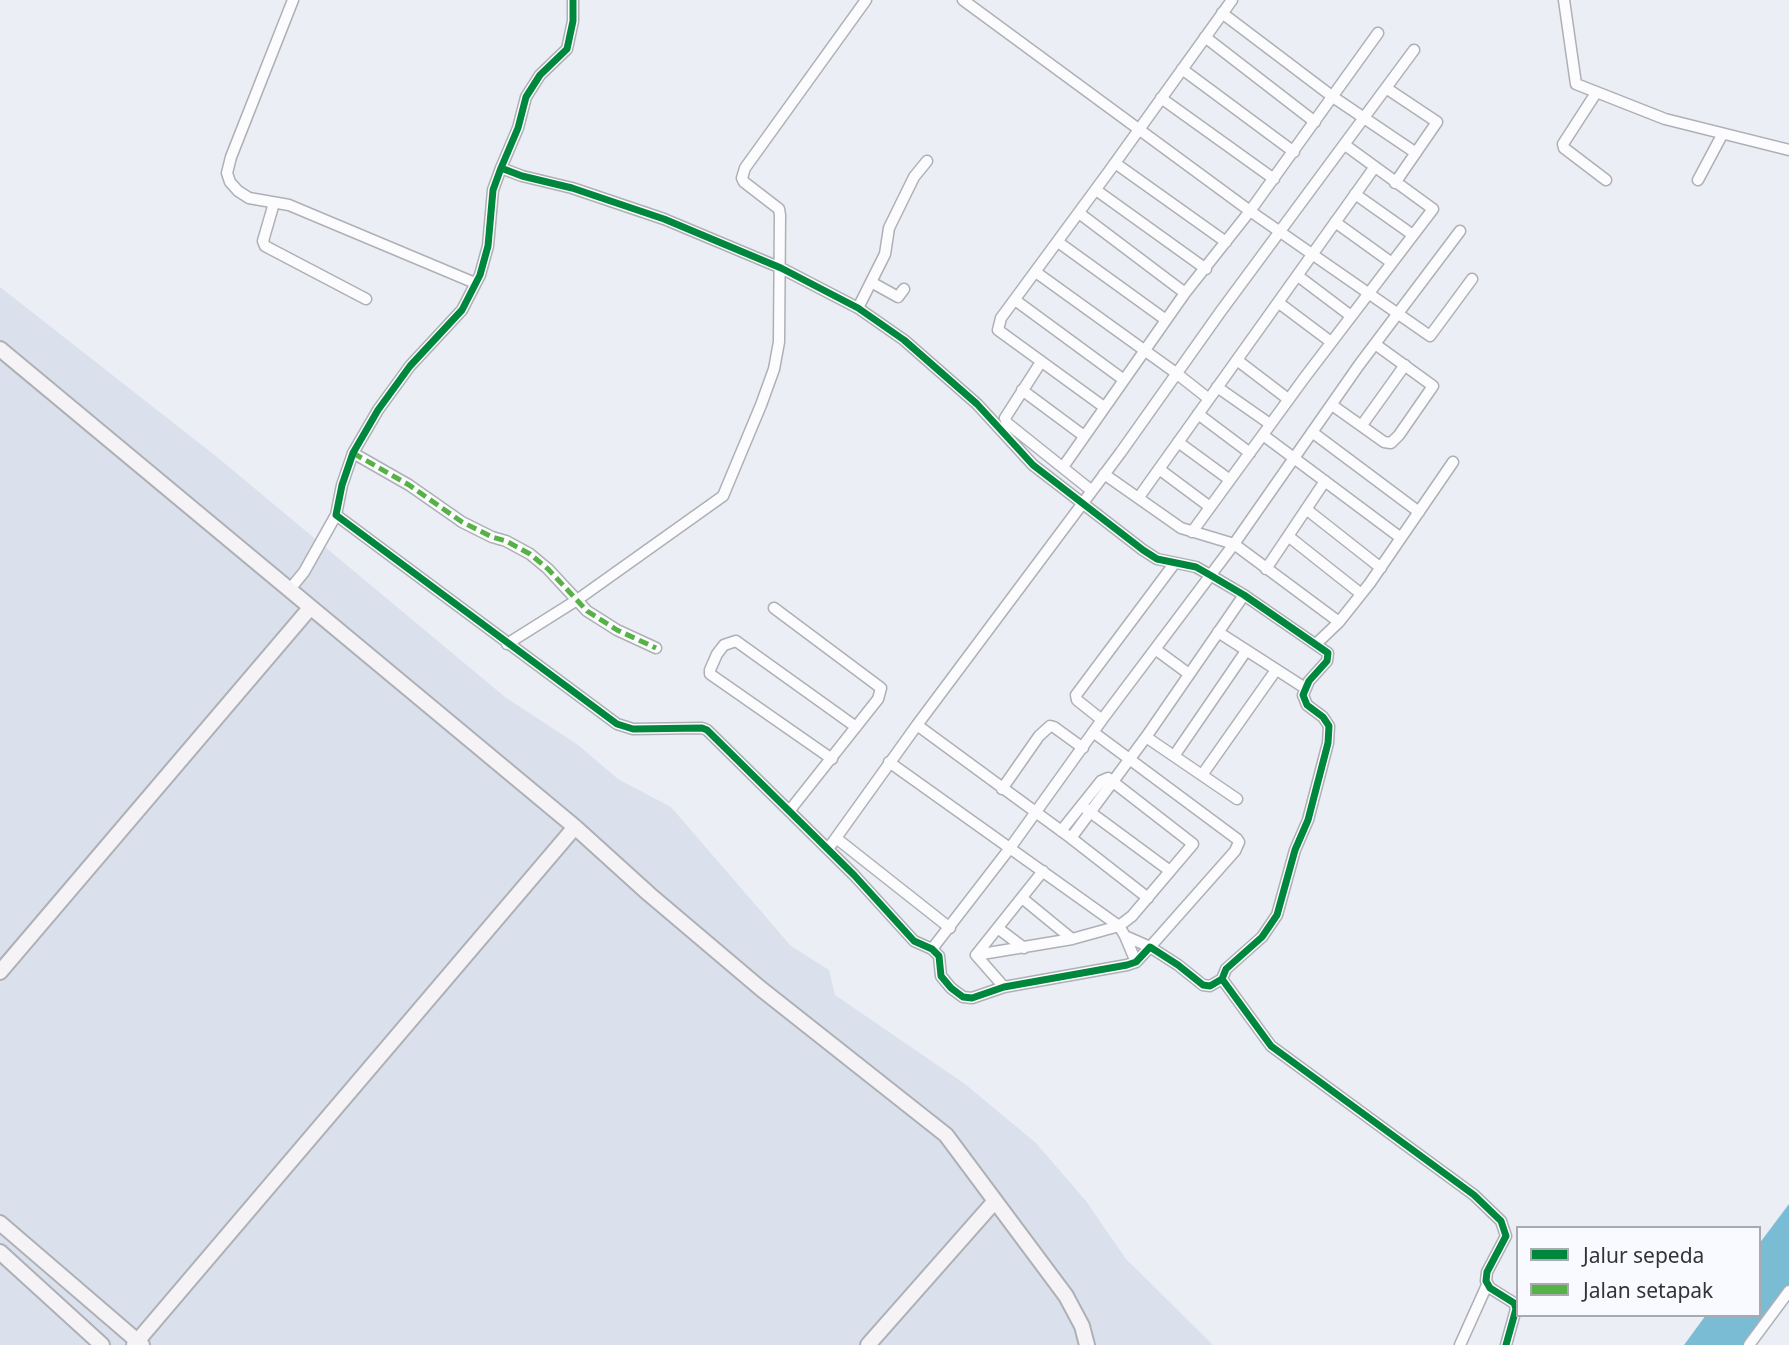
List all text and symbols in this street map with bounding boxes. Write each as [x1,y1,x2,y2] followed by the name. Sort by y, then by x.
[1516,1226,1761,1317] legend
[1583,1241,1704,1269] text: Jalur sepeda
[1583,1276,1713,1304] text: Jalan setapak

